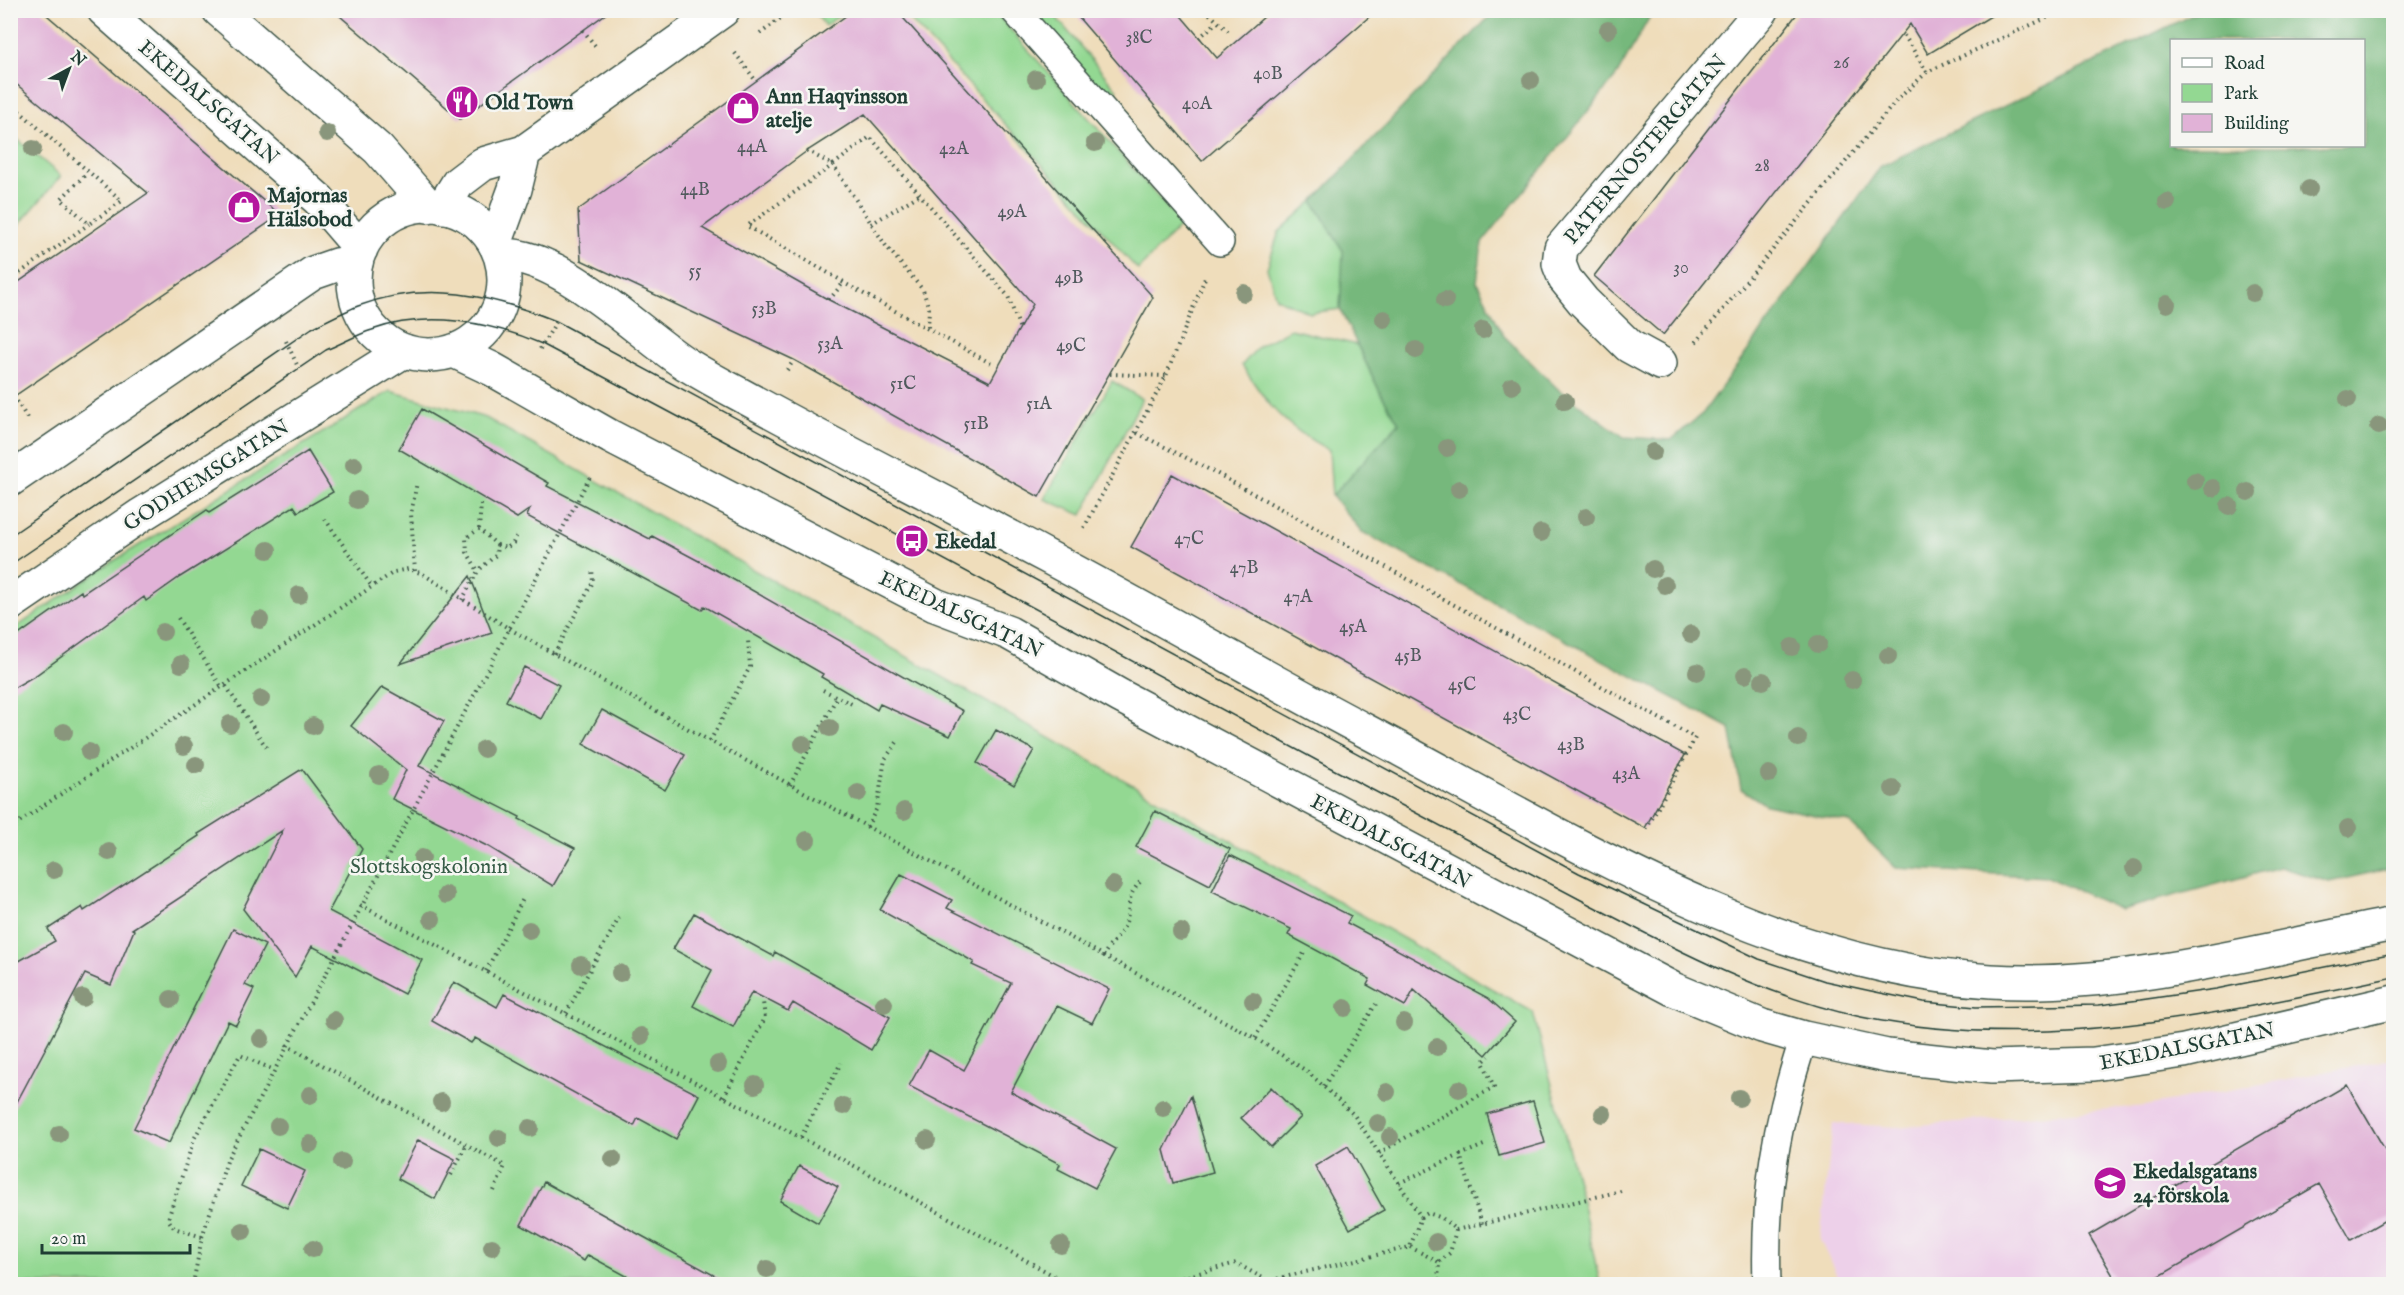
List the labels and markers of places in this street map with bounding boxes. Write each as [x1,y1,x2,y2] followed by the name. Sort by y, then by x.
[444,84,480,120] restaurant icon: Old Town
[765,84,908,135] place label: Ann Haqvinsson atelje
[485,90,573,117] place label: Old Town
[725,90,761,126] shop icon: Ann Haqvinsson atelje
[267,183,353,234] place label: Majornas Hälsobod
[226,189,262,225] shop icon: Majornas Hälsobod
[894,523,930,559] bus stop icon: Ekedal
[935,529,998,556] place label: Ekedal
[2133,1159,2257,1210] place label: Ekedalsgatans 24 förskola
[2092,1165,2128,1201] school or university icon: Ekedalsgatans 24 förskola

